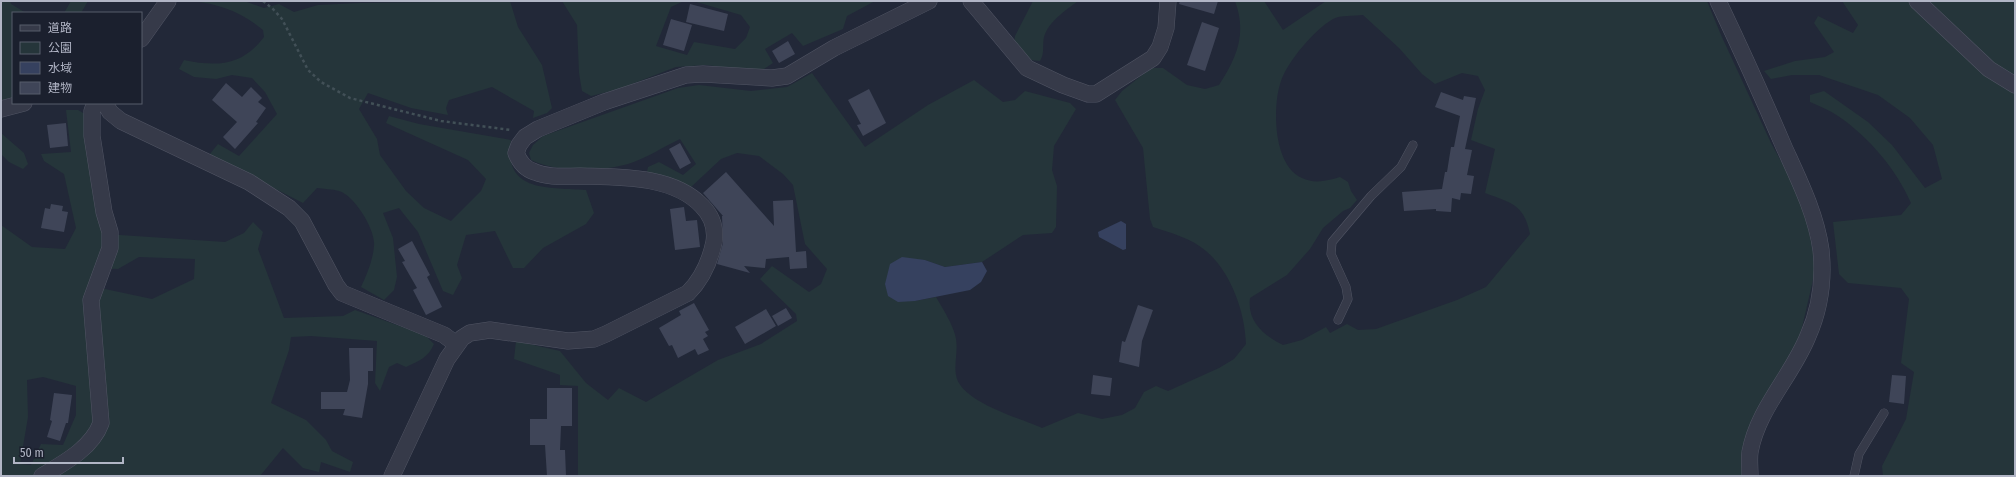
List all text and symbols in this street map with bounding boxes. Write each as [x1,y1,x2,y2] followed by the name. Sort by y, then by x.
[12,12,142,104] legend
[48,21,72,35] text: 道路
[48,41,72,55] text: 公園
[48,61,72,75] text: 水域
[48,81,72,95] text: 建物
[14,439,123,465] scale bar
[20,446,44,460] text: 50 m

